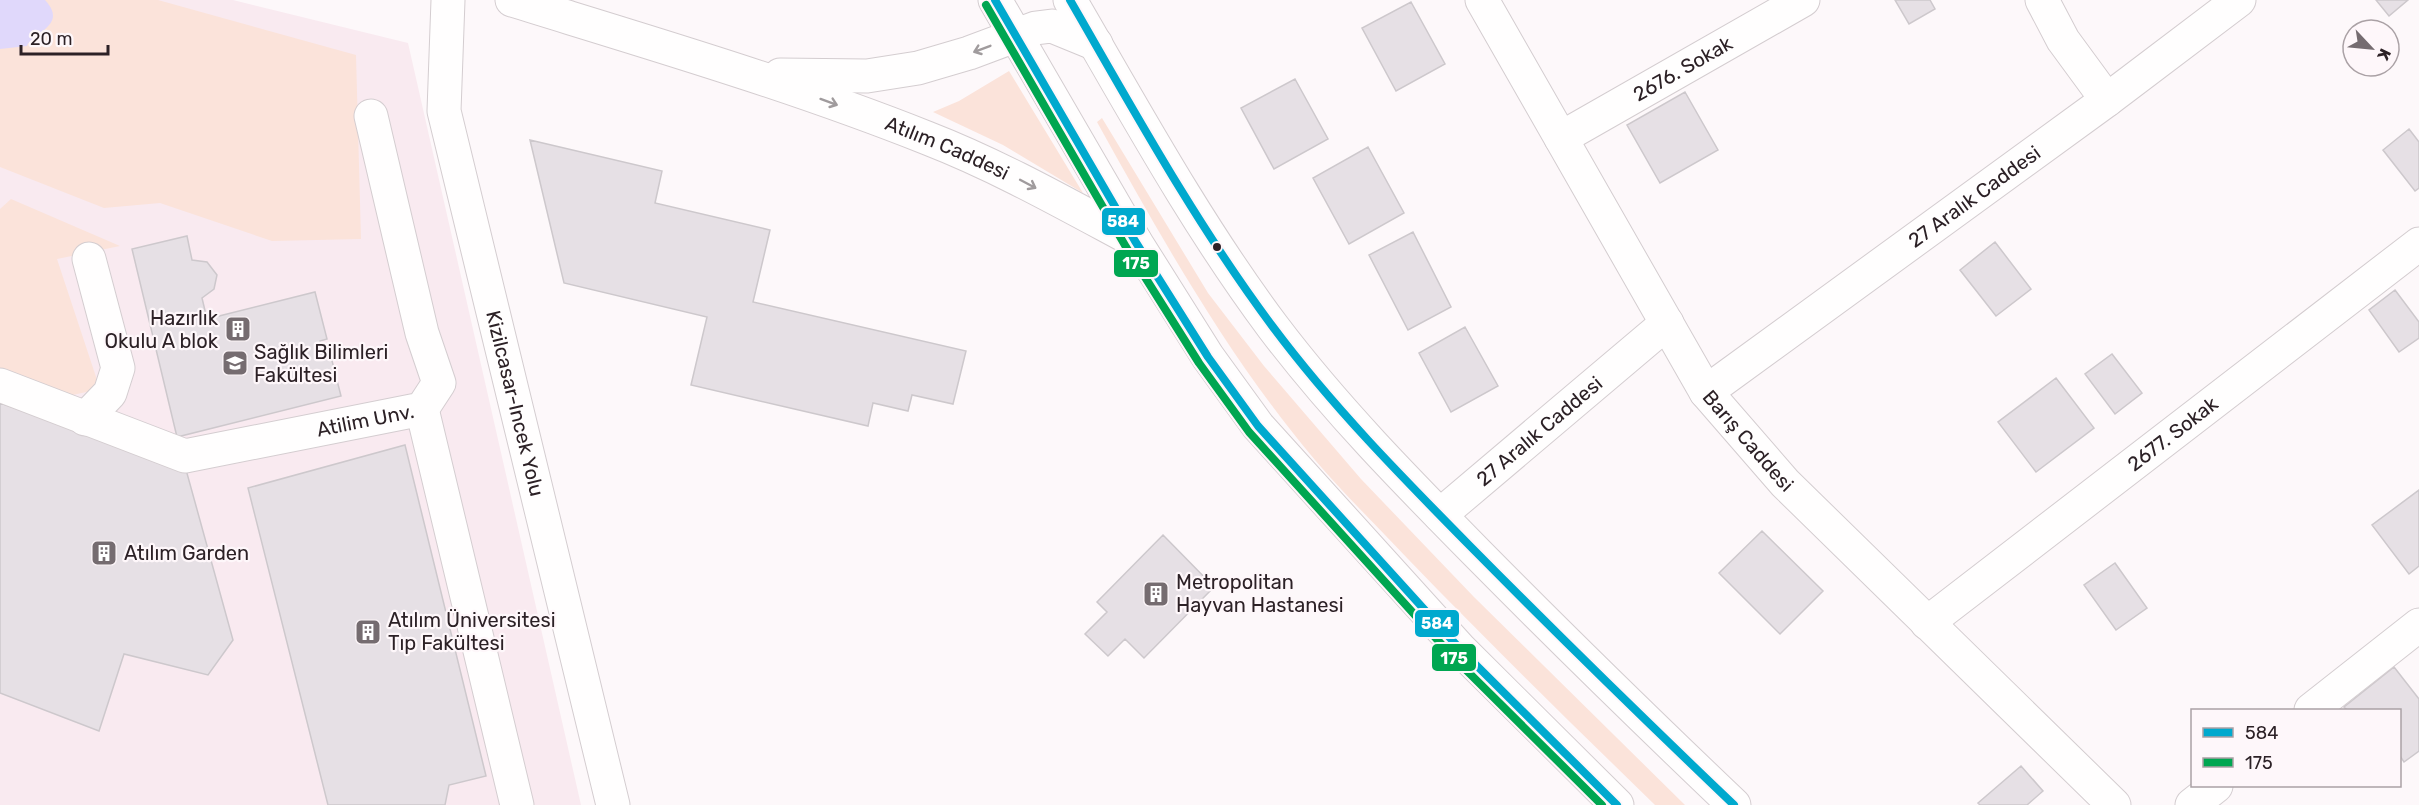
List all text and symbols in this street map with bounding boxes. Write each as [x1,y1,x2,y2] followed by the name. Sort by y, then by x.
[21,18,108,56] scale bar
[2341,18,2401,78] north arrow
[30,28,72,50] text: 20 m
[1629,31,1737,106] street label: 2676. Sokak
[973,44,991,55] one-way arrow
[2373,45,2395,64] text: K
[819,97,838,108] one-way arrow
[882,111,1013,185] street label: Atılım Caddesi
[1904,141,2045,253] street label: 27 Aralık Caddesi
[1019,179,1037,190] one-way arrow
[1101,207,1146,236] line badge: 584
[1107,212,1139,231] text: 584
[1211,241,1223,253] unlabelled marker
[1113,249,1159,278] line badge: 175
[1122,254,1150,273] text: 175
[105,306,219,353] place label: Hazırlık Okulu A blok
[481,308,549,499] street label: Kizilcasar-Incek Yolu
[223,314,253,344] building icon: Hazırlık Okulu A blok
[254,340,388,387] place label: Sağlık Bilimleri Fakültesi
[220,348,250,378] school or university icon: Sağlık Bilimleri Fakültesi
[1471,371,1607,491] street label: 27 Aralık Caddesi
[1698,385,1799,497] street label: Barış Caddesi
[2123,391,2223,476] street label: 2677. Sokak
[315,399,416,442] street label: Atilim Unv.
[89,538,119,568] building icon: Atılım Garden
[124,541,249,565] place label: Atılım Garden
[1176,570,1344,617] place label: Metropolitan Hayvan Hastanesi
[1141,579,1171,609] building icon: Metropolitan Hayvan Hastanesi
[388,608,556,655] place label: Atılım Üniversitesi Tıp Fakültesi
[1414,609,1460,638] line badge: 584
[1421,614,1453,633] text: 584
[353,617,383,647] building icon: Atılım Üniversitesi Tıp Fakültesi
[1431,643,1477,672] line badge: 175
[1440,649,1468,668] text: 175
[2191,709,2401,787] legend
[2245,722,2278,744] text: 584
[2245,752,2273,774] text: 175

